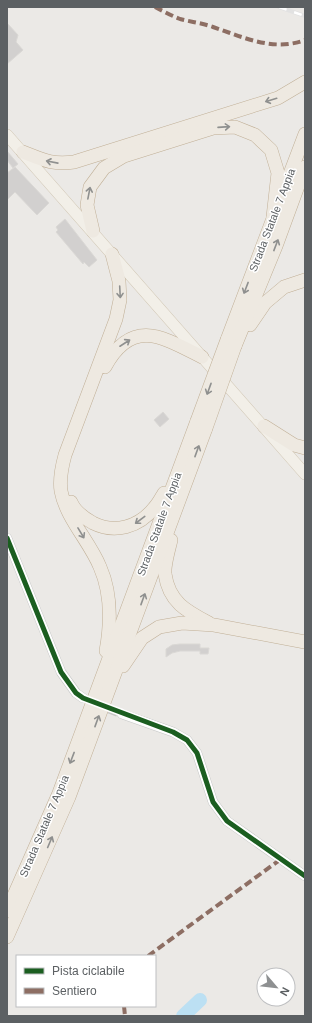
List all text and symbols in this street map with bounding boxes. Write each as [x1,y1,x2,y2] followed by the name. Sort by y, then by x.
[264,97,277,104] one-way arrow
[217,124,230,131] one-way arrow
[46,158,59,166] one-way arrow
[247,166,298,273] street label: Strada Statale 7 Appia
[85,187,93,200] one-way arrow
[273,239,280,252] one-way arrow
[242,282,250,294] one-way arrow
[116,285,124,298] one-way arrow
[119,339,131,347] one-way arrow
[204,383,212,395] one-way arrow
[194,445,202,457] one-way arrow
[135,470,184,577] street label: Strada Statale 7 Appia
[134,516,145,524] one-way arrow
[78,527,86,539] one-way arrow
[139,594,147,606] one-way arrow
[94,715,102,727] one-way arrow
[67,752,75,764] one-way arrow
[17,772,71,879] street label: Strada Statale 7 Appia
[46,836,54,848] one-way arrow
[16,955,156,1007] legend
[52,964,125,978] text: Pista ciclabile
[256,967,296,1007] north arrow
[52,984,97,998] text: Sentiero
[278,985,292,998] text: N

